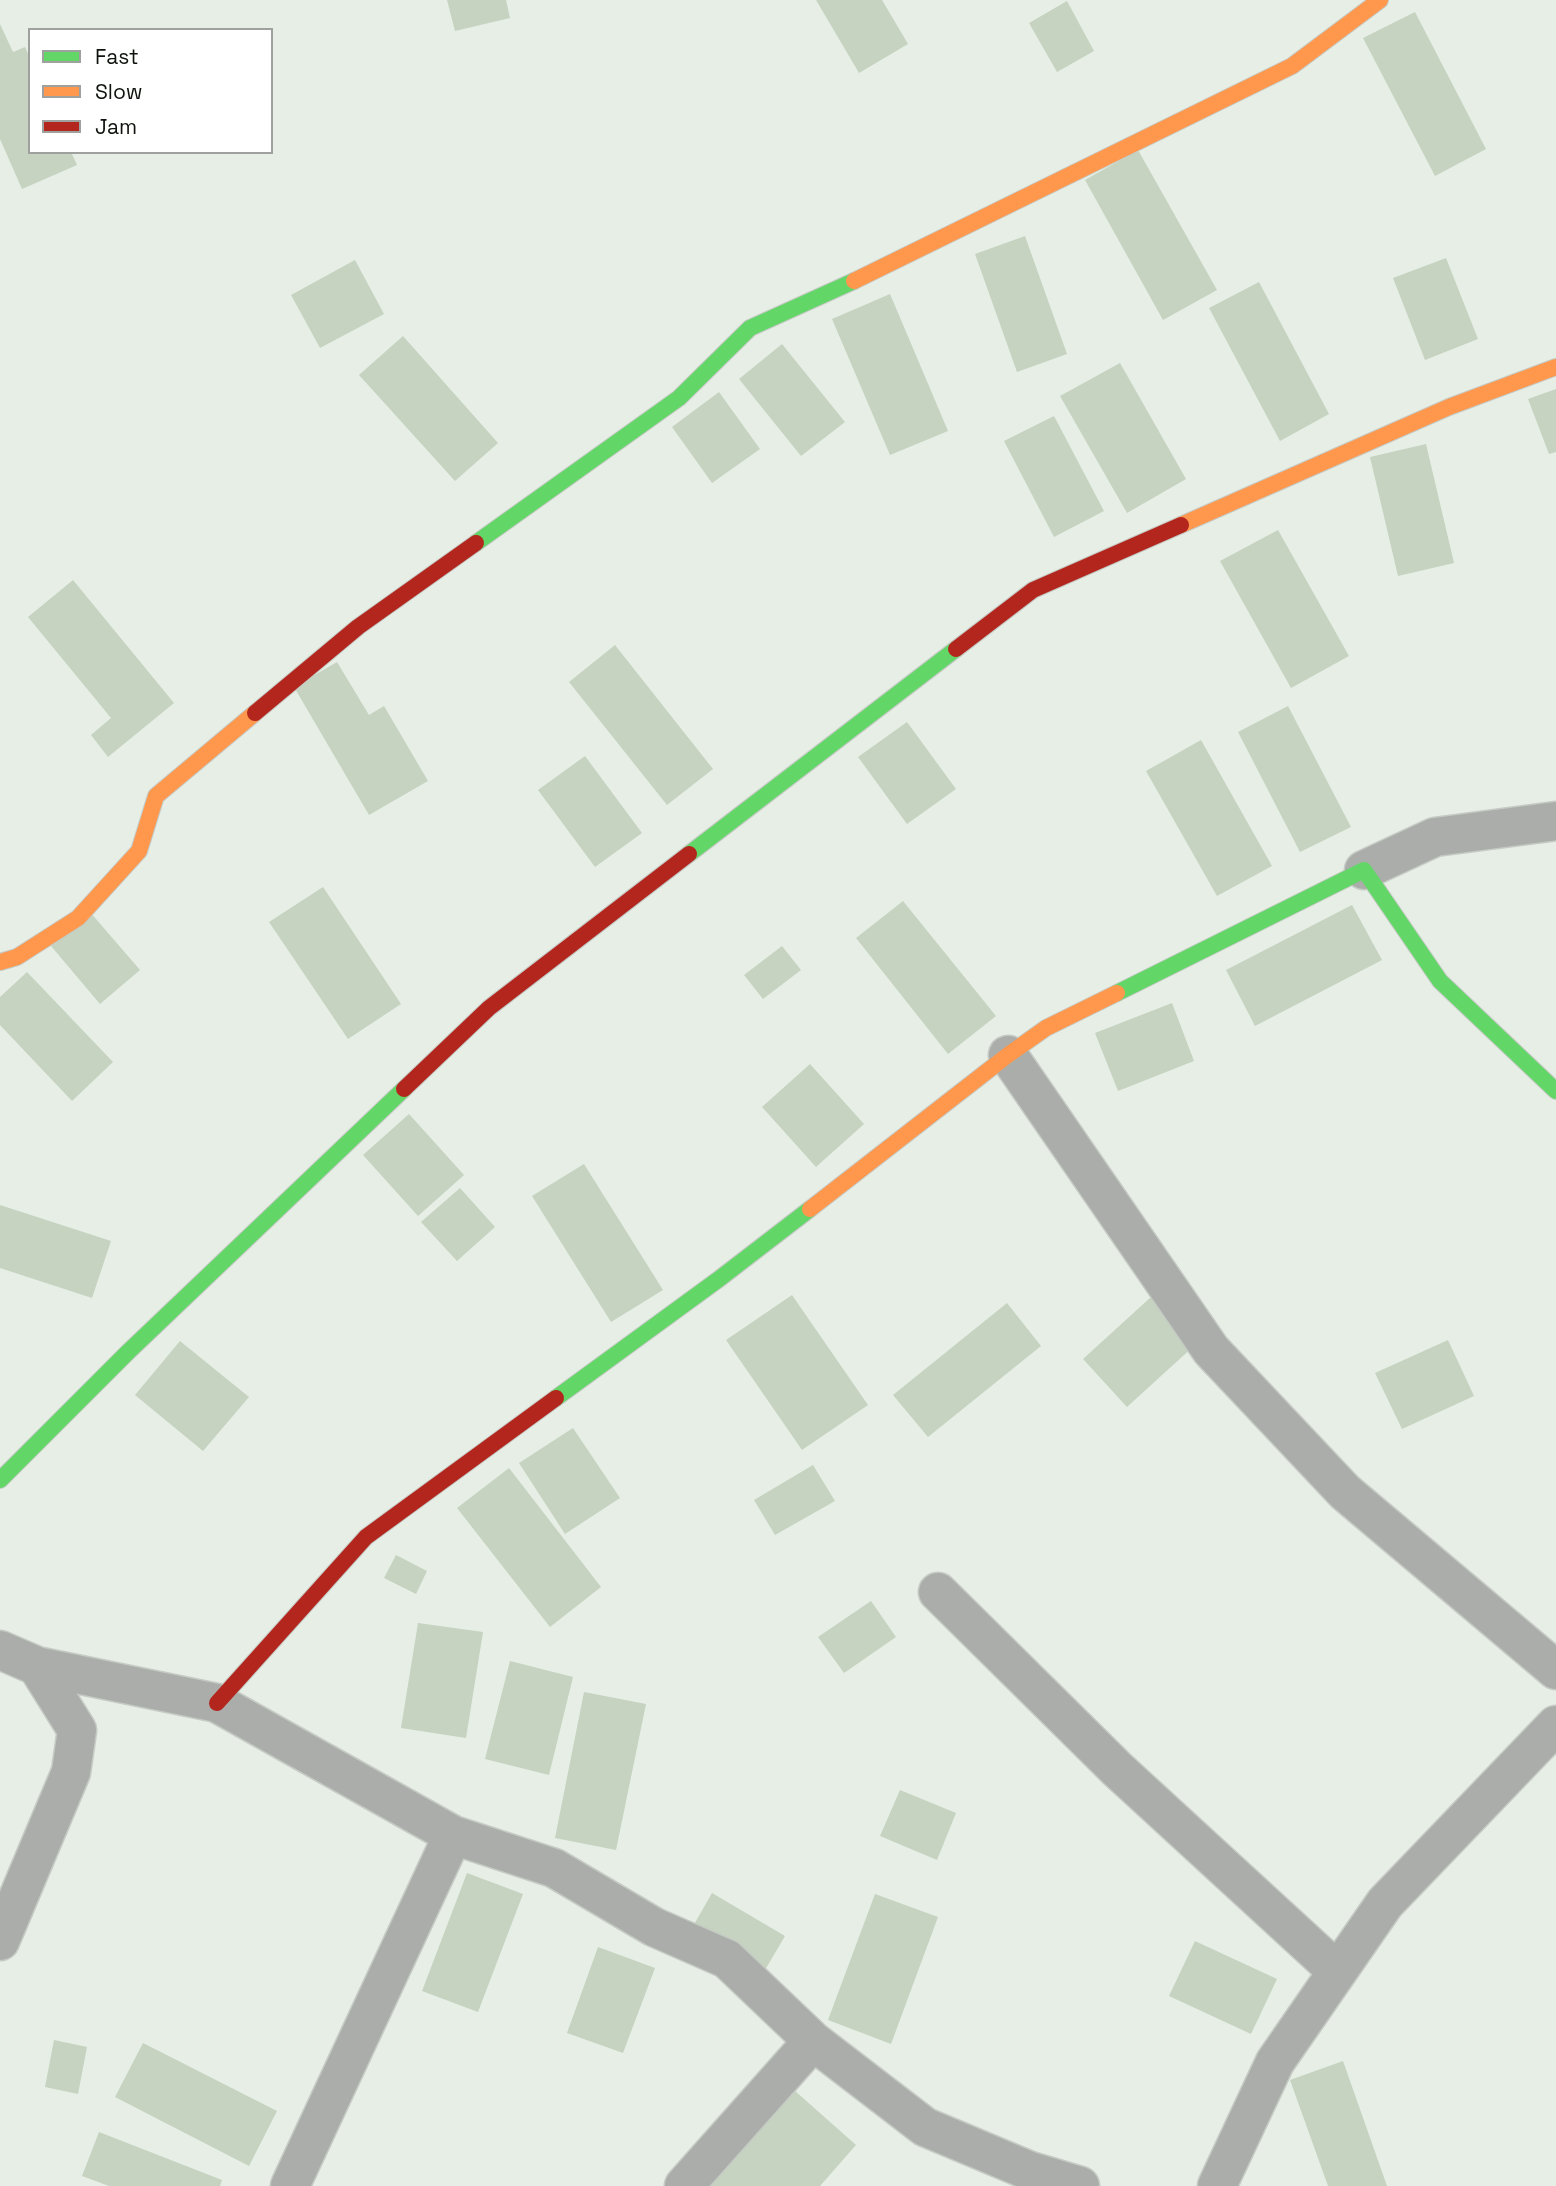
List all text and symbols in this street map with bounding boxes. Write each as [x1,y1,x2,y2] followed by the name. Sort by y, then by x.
[28,28,273,154] legend
[95,43,139,70] text: Fast
[95,78,143,105] text: Slow
[95,113,137,140] text: Jam

